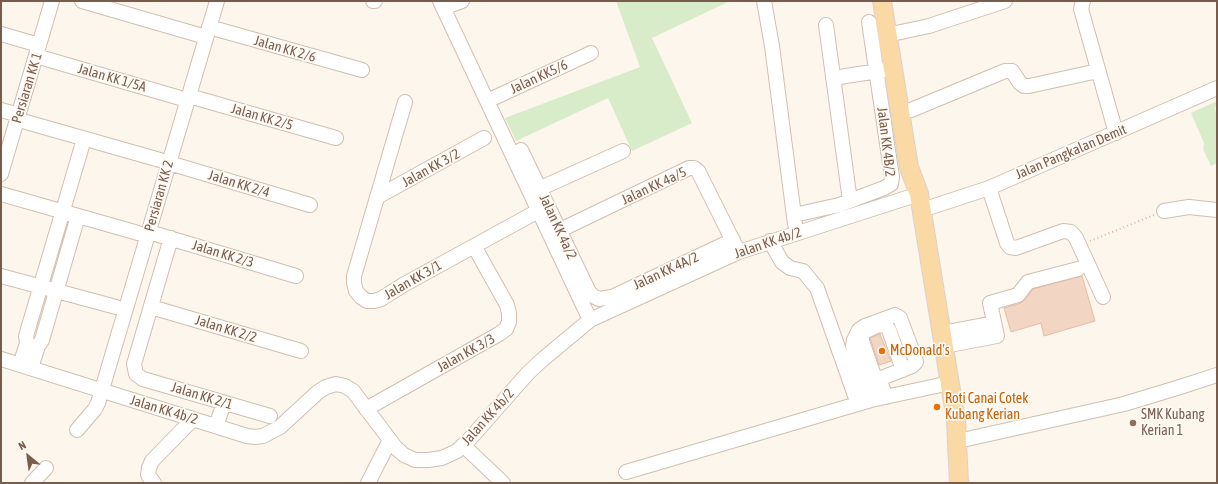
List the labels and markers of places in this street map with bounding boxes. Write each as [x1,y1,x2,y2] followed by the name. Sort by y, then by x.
[890,343,950,359] place label: McDonald's
[877,346,887,356] marker: McDonald's
[945,391,1028,424] place label: Roti Canai Cotek Kubang Kerian
[932,402,942,412] marker: Roti Canai Cotek Kubang Kerian
[1141,407,1204,440] place label: SMK Kubang Kerian 1
[1128,418,1138,428] marker: SMK Kubang Kerian 1

